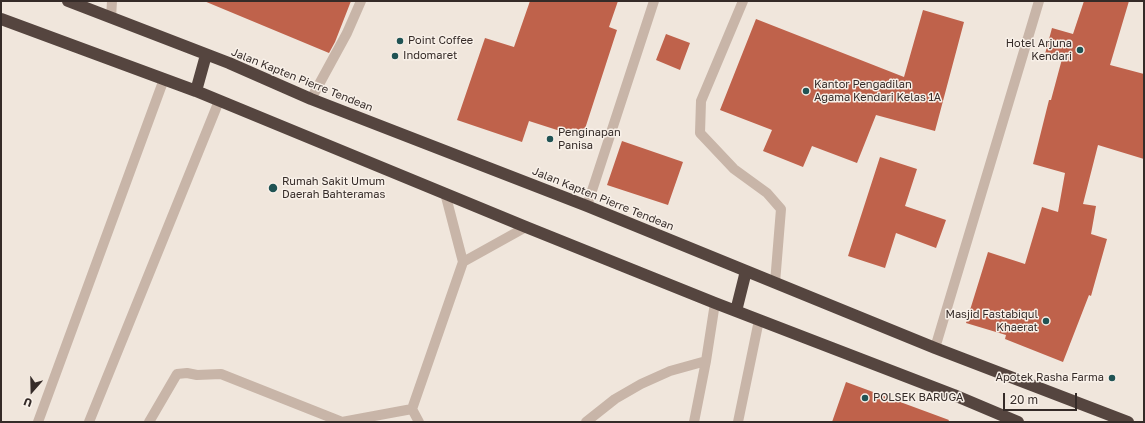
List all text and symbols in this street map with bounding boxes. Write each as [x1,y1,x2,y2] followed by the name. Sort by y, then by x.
[408,34,473,48] place label: Point Coffee
[395,36,405,46] marker: Point Coffee
[1006,37,1072,63] place label: Hotel Arjuna Kendari
[229,45,375,115] street label: Jalan Kapten Pierre Tendean
[1075,45,1085,55] marker: Hotel Arjuna Kendari
[403,49,457,63] place label: Indomaret
[390,51,400,61] marker: Indomaret
[814,78,941,104] place label: Kantor Pengadilan Agama Kendari Kelas 1A
[801,86,811,96] marker: Kantor Pengadilan Agama Kendari Kelas 1A
[558,126,621,152] place label: Penginapan Panisa
[545,134,555,144] marker: Penginapan Panisa
[530,164,676,234] street label: Jalan Kapten Pierre Tendean
[282,175,385,201] place label: Rumah Sakit Umum Daerah Bahteramas
[267,182,279,194] marker: Rumah Sakit Umum Daerah Bahteramas
[945,308,1038,334] place label: Masjid Fastabiqul Khaerat
[1041,316,1051,326] marker: Masjid Fastabiqul Khaerat
[12,371,52,411] north arrow
[996,371,1104,385] place label: Apotek Rasha Farma
[1107,373,1117,383] marker: Apotek Rasha Farma
[1005,385,1079,411] scale bar
[873,391,963,405] place label: POLSEK BARUGA
[1010,392,1038,407] text: 20 m
[860,393,870,403] marker: POLSEK BARUGA
[22,395,34,410] text: U

